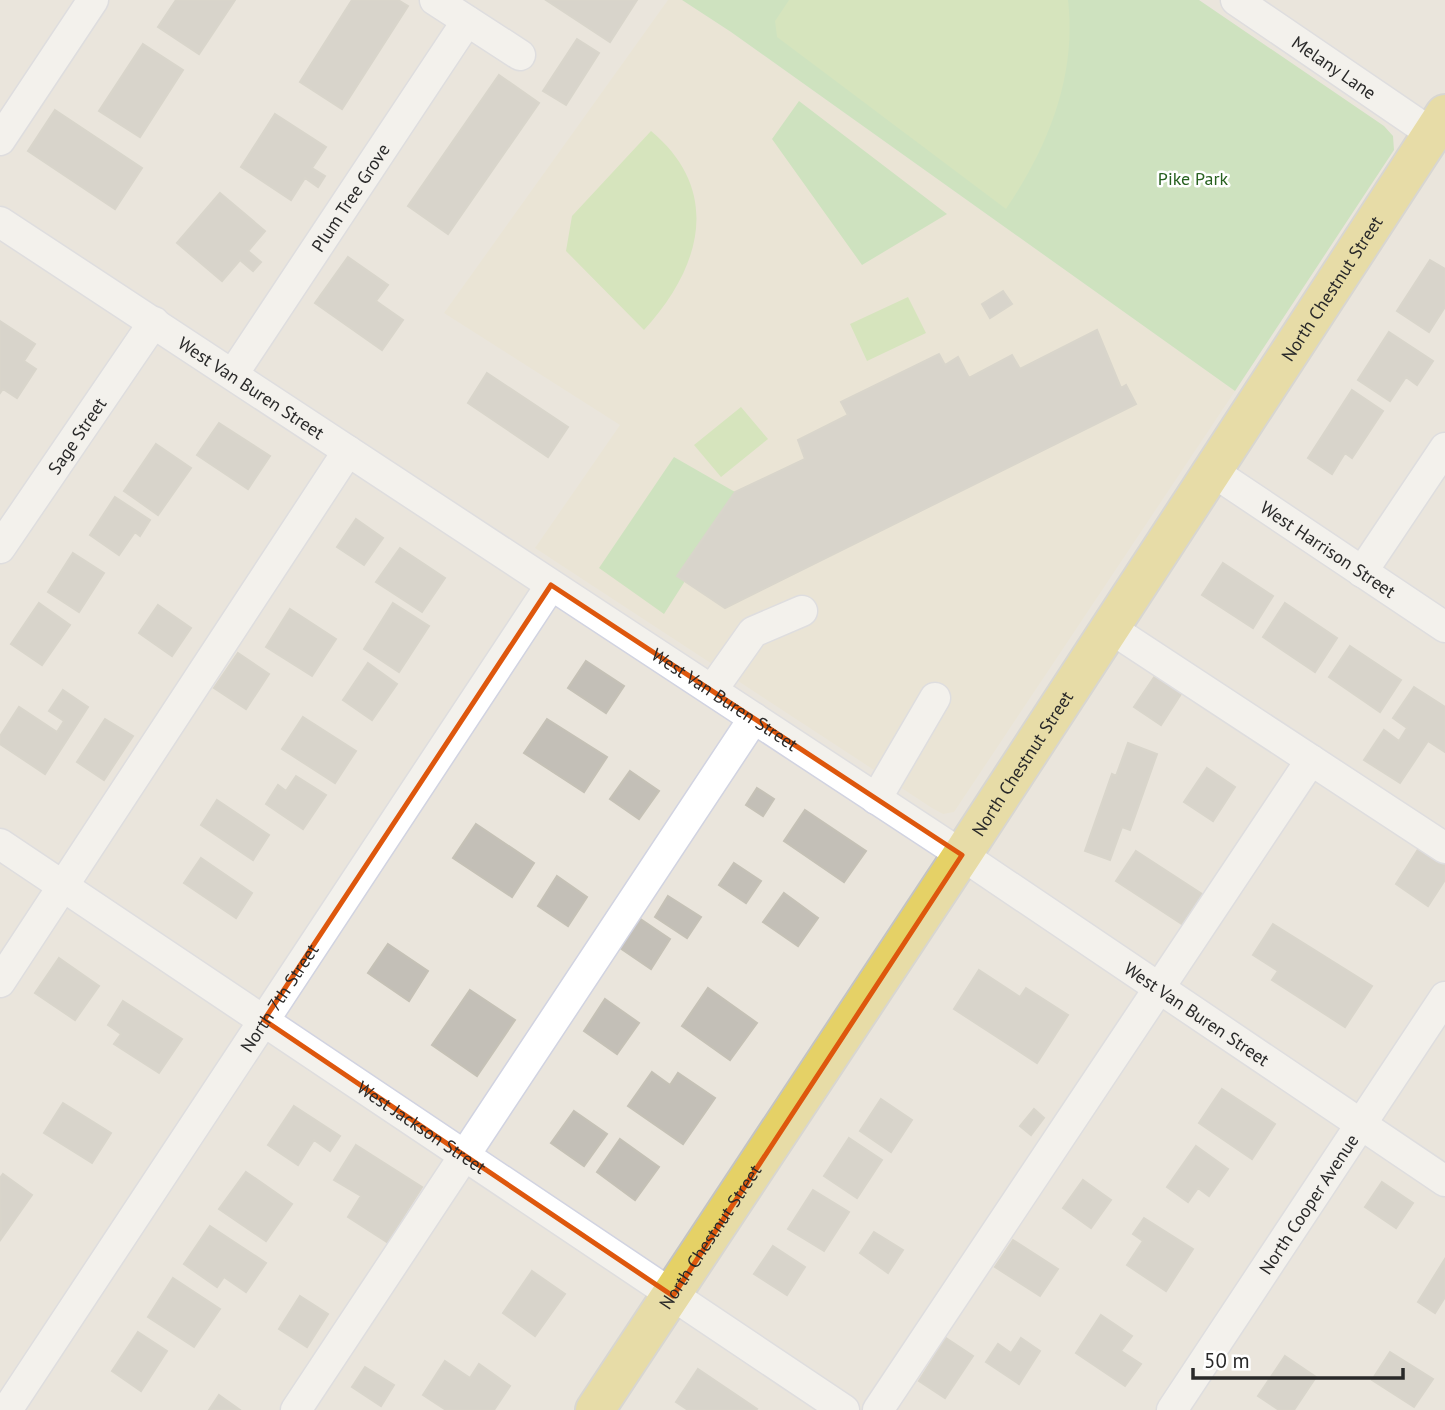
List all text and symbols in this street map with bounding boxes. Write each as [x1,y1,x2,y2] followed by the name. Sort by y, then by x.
[1288,30,1381,104] street label: Melany Lane
[306,139,394,256] street label: Plum Tree Grove
[1158,167,1229,190] park label: Pike Park
[1276,211,1387,365] street label: North Chestnut Street
[174,331,329,444] street label: West Van Buren Street
[42,393,111,479] street label: Sage Street
[1256,495,1400,602] street label: West Harrison Street
[648,643,803,756] street label: West Van Buren Street
[966,686,1078,840] street label: North Chestnut Street
[235,939,323,1056] street label: North 7th Street
[1120,956,1274,1071] street label: West Van Buren Street
[353,1075,491,1178] street label: West Jackson Street
[1253,1129,1363,1279] street label: North Cooper Avenue
[654,1160,766,1313] street label: North Chestnut Street
[1193,1336,1403,1380] scale bar
[1204,1347,1250,1374] text: 50 m

